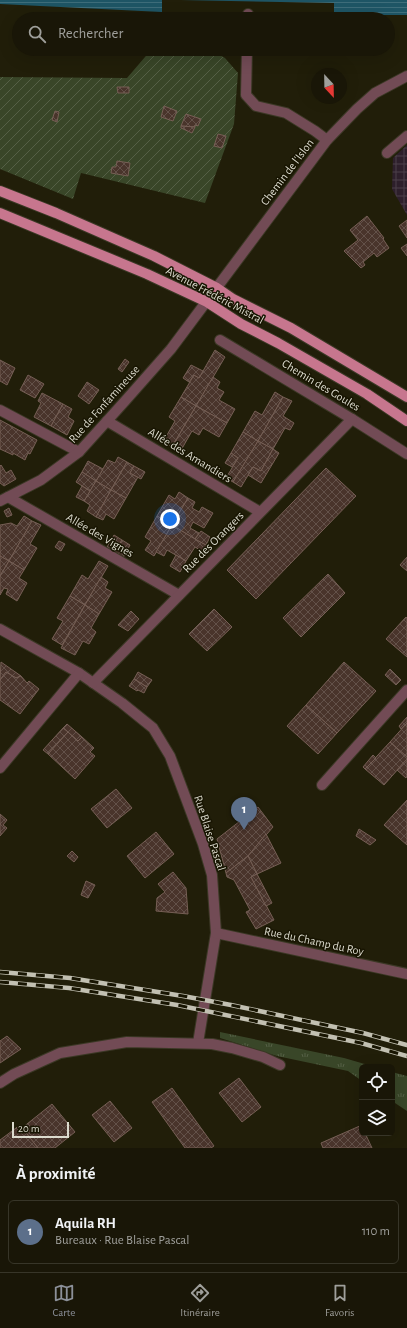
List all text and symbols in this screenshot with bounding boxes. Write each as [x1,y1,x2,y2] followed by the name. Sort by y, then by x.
[12,12,395,56] search box
[26,23,48,45] icon: search
[58,26,123,41] text: Rechercher
[311,68,347,104] north arrow
[258,137,316,207] street label: Chemin de l'Islon
[164,264,266,326] street label: Avenue Frédéric Mistral
[280,357,362,413] street label: Chemin des Goules
[66,363,142,445] street label: Rue de Fonfamineuse
[146,425,234,485] street label: Allée des Amandiers
[160,509,180,529] your location
[180,509,246,575] street label: Rue des Orangers
[64,511,136,559] street label: Allée des Vignes
[192,794,228,872] street label: Rue Blaise Pascal
[231,797,257,830] pin: 1
[263,925,365,958] street label: Rue du Champ du Roy
[359,1064,395,1136] map controls
[359,1064,395,1100] button: locate
[359,1100,395,1136] button: layers
[12,1120,69,1139] scale bar
[18,1123,39,1134] text: 20 m
[16,1165,96,1182] text: À proximité
[55,1216,116,1231] text: Aquila RH
[28,1225,32,1238] text: 1
[362,1225,390,1238] text: 110 m
[55,1234,190,1247] text: Bureaux · Rue Blaise Pascal
[53,1282,75,1319] tab: Carte
[180,1282,220,1319] tab: Itinéraire
[325,1282,354,1319] tab: Favoris

